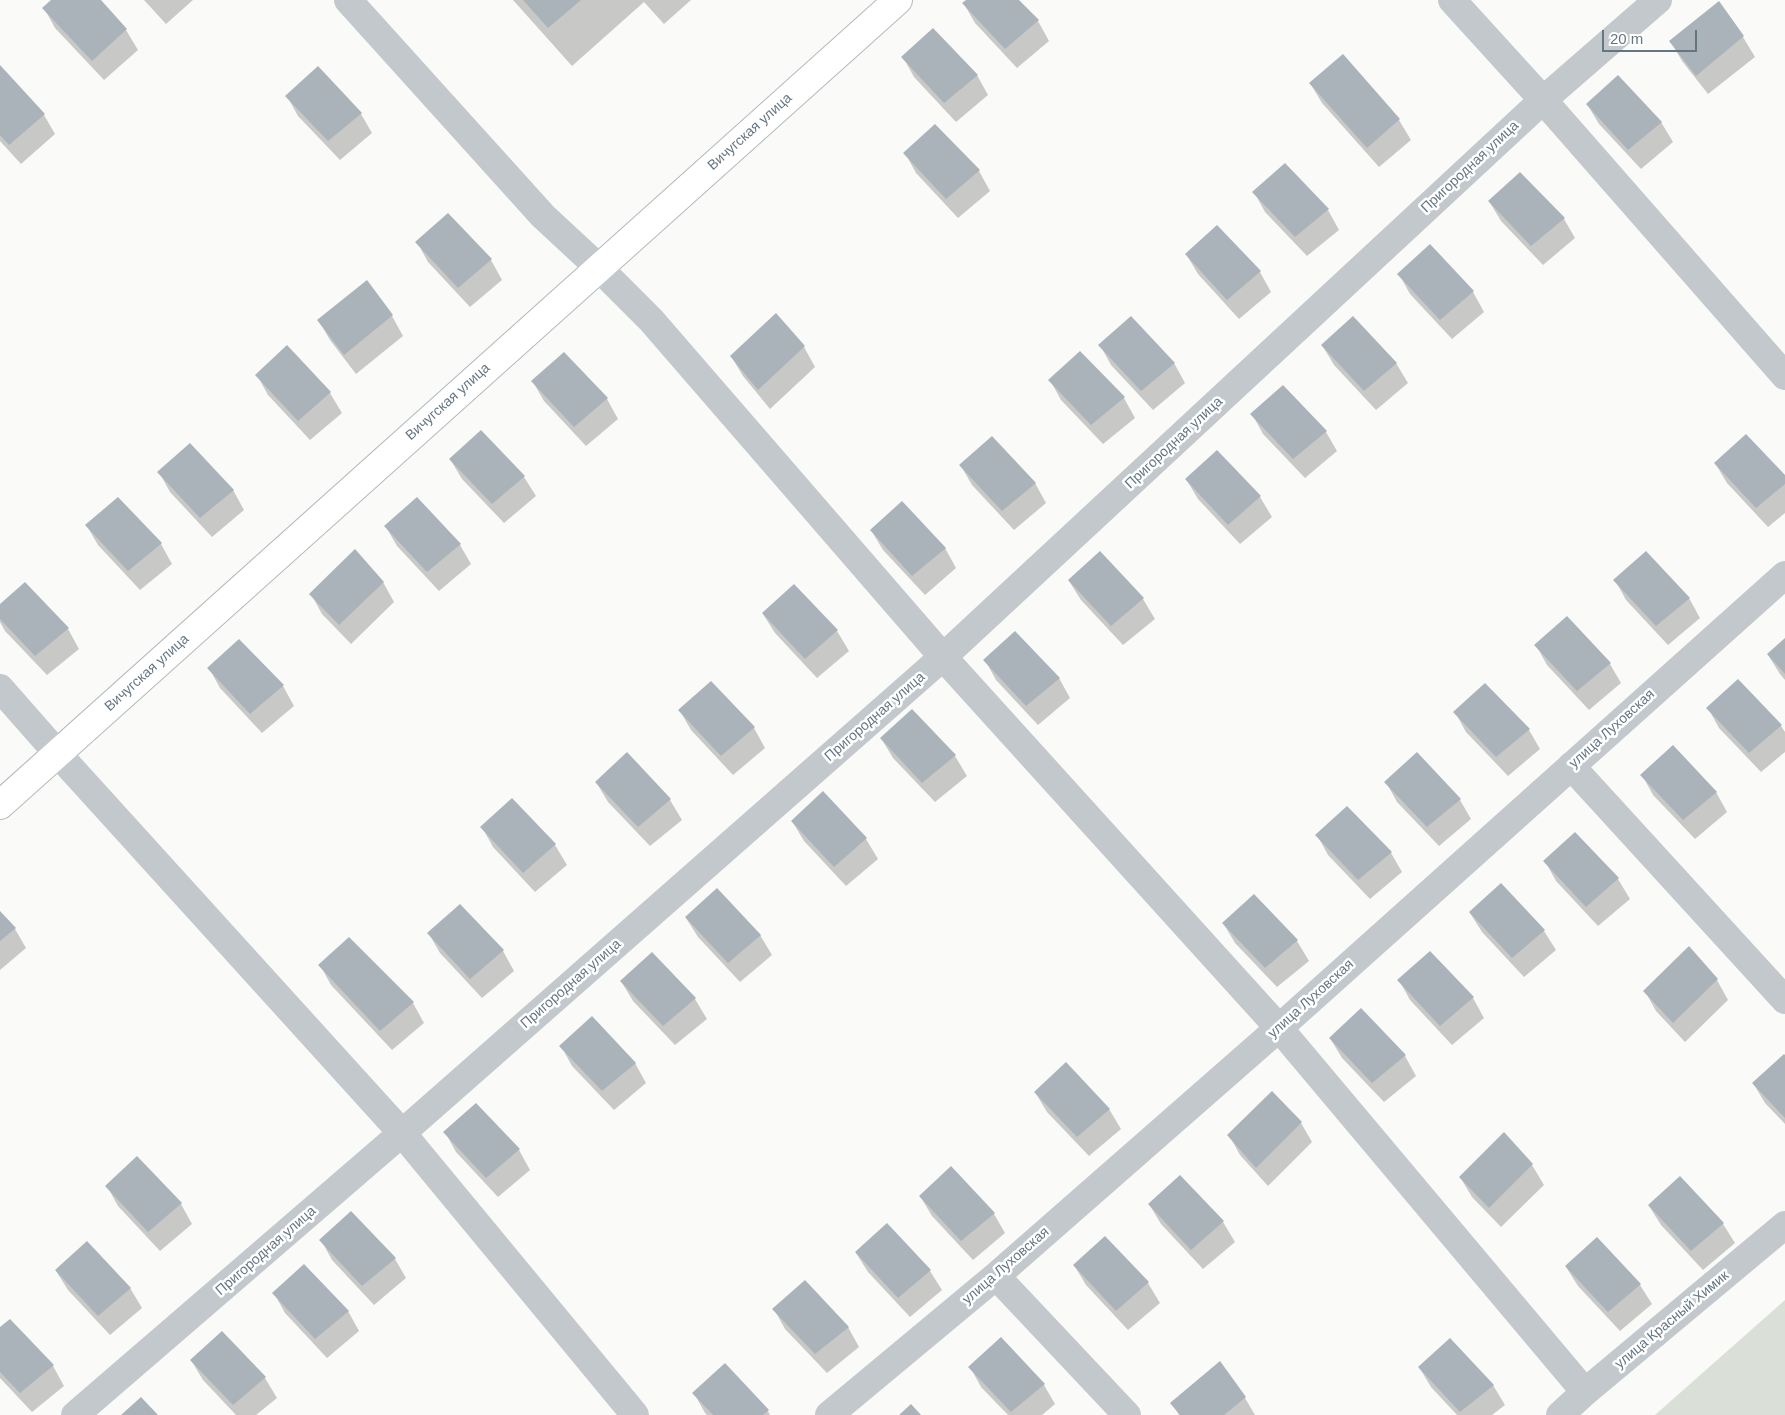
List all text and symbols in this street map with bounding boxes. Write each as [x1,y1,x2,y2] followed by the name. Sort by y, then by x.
[1605,20,1700,52] scale bar
[1610,30,1643,47] text: 20 m
[704,90,796,174] street label: Вичугская улица
[1418,117,1522,217] street label: Пригородная улица
[402,360,494,444] street label: Вичугская улица
[1122,393,1226,493] street label: Пригородная улица
[101,631,193,715] street label: Вичугская улица
[822,669,928,765] street label: Пригородная улица
[1566,686,1658,772] street label: улица Луховская
[518,936,624,1032] street label: Пригородная улица
[1265,956,1357,1042] street label: улица Луховская
[213,1203,319,1299] street label: Пригородная улица
[959,1224,1053,1308] street label: улица Луховская
[1612,1267,1732,1373] street label: улица Красный Химик

